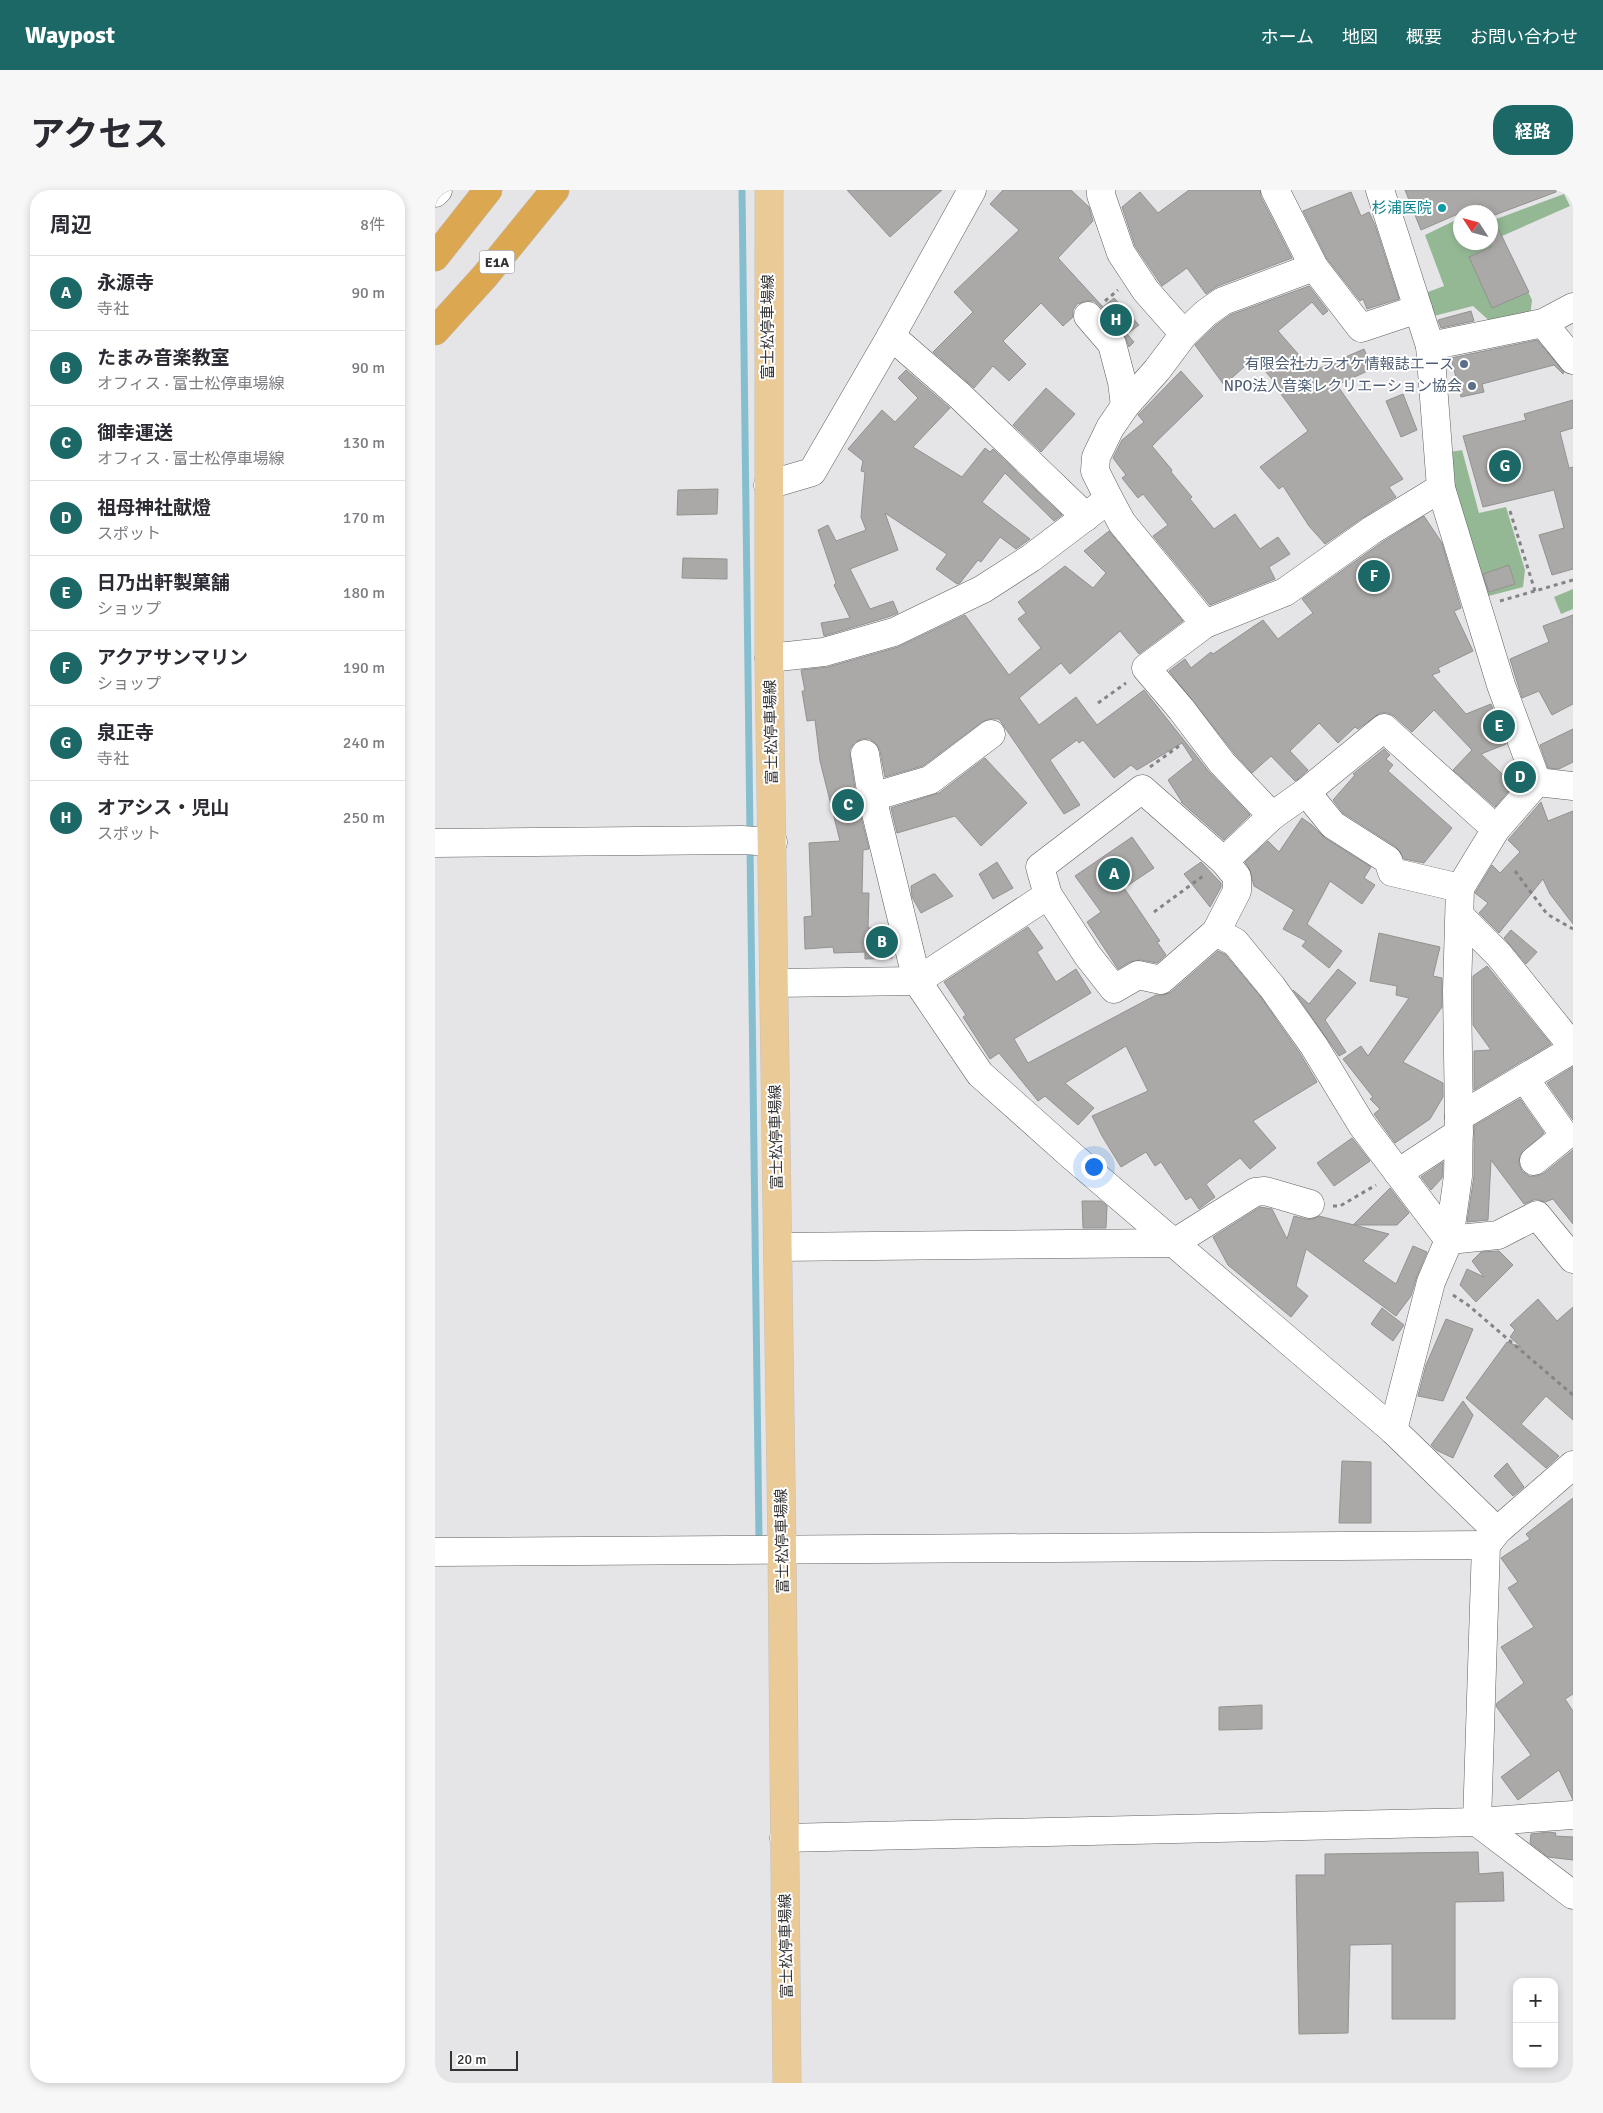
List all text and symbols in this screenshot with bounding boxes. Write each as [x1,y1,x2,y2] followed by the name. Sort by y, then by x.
[25,20,115,50] text: Waypost
[1261,26,1314,48] text: ホーム
[1342,26,1378,48] text: 地図
[1406,26,1442,48] text: 概要
[1470,26,1578,48] text: お問い合わせ
[1493,105,1573,155] button: 経路
[30,113,168,156] text: アクセス
[1372,199,1432,217] place label: 杉浦医院
[1436,202,1448,214] marker: 杉浦医院
[1453,205,1498,250] north arrow
[50,212,92,238] text: 周辺
[360,215,385,235] text: 8件
[479,251,515,274] road number: E1A
[97,271,154,295] text: 永源寺
[759,274,777,380] street label: 富士松停車場線
[61,283,71,303] text: A
[351,283,385,303] text: 90 m
[97,299,129,319] text: 寺社
[1100,301,1132,339] pin: H
[97,346,229,370] text: たまみ音楽教室
[1245,355,1454,373] place label: 有限会社カラオケ情報誌エース
[61,358,71,378] text: B
[351,358,385,378] text: 90 m
[1458,358,1470,370] marker: 有限会社カラオケ情報誌エース
[97,374,285,394] text: オフィス · 富士松停車場線
[1224,377,1462,395] place label: NPO法人音楽レクリエーション協会
[1466,380,1478,392] marker: NPO法人音楽レクリエーション協会
[97,421,173,445] text: 御幸運送
[61,433,71,453] text: C
[343,433,385,453] text: 130 m
[1489,447,1521,485] pin: G
[97,449,285,469] text: オフィス · 富士松停車場線
[97,496,211,520] text: 祖母神社献燈
[61,508,71,528] text: D
[343,508,385,528] text: 170 m
[97,524,161,544] text: スポット
[1358,557,1390,595] pin: F
[97,571,230,595] text: 日乃出軒製菓舗
[61,583,71,603] text: E
[343,583,385,603] text: 180 m
[97,599,161,619] text: ショップ
[97,646,248,670] text: アクアサンマリン
[62,658,70,678] text: F
[343,658,385,678] text: 190 m
[97,674,161,694] text: ショップ
[761,679,781,785] street label: 富士松停車場線
[1483,707,1515,745] pin: E
[97,721,154,745] text: 泉正寺
[61,733,71,753] text: G
[343,733,385,753] text: 240 m
[97,749,129,769] text: 寺社
[1504,758,1536,796] pin: D
[832,786,864,824] pin: C
[97,796,229,820] text: オアシス・児山
[61,808,71,828] text: H
[343,808,385,828] text: 250 m
[97,824,161,844] text: スポット
[1098,855,1130,893] pin: A
[866,923,898,961] pin: B
[766,1084,786,1190] street label: 富士松停車場線
[1081,1154,1107,1180] your location
[772,1488,792,1594] street label: 富士松停車場線
[776,1893,796,1999] street label: 富士松停車場線
[1513,1978,1558,2068] map controls
[1513,1978,1558,2023] button: +
[1513,2023,1558,2068] button: −
[450,2048,517,2071] scale bar
[457,2051,486,2068] text: 20 m

